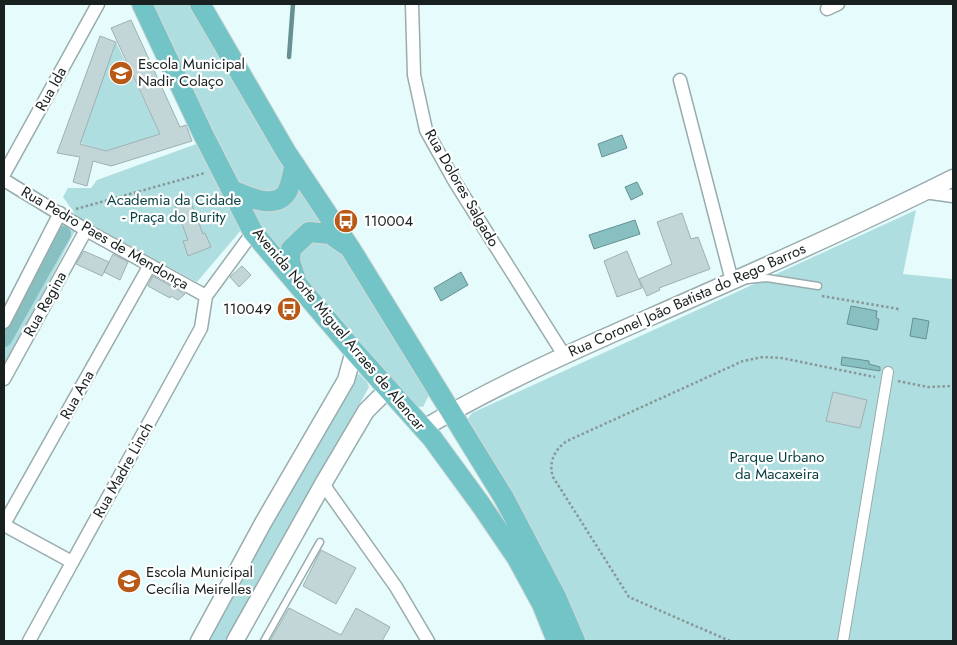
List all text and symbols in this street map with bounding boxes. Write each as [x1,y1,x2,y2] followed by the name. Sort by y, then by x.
[138,53,245,92] place label: Escola Municipal Nadir Colaço
[108,60,134,86] school or university icon: Escola Municipal Nadir Colaço
[30,63,72,115] street label: Rua Ida
[419,125,505,251] street label: Rua Dolores Salgado
[17,181,193,295] street label: Rua Pedro Paes de Mendonça
[107,189,241,228] park label: Academia da Cidade - Praça do Burity
[333,208,359,234] bus stop icon: 110004
[364,210,414,232] place label: 110004
[247,223,431,436] street label: Avenida Norte Miguel Arraes de Alencar
[565,238,809,362] street label: Rua Coronel João Batista do Rego Barros
[18,267,72,341] street label: Rua Regina
[276,296,302,322] bus stop icon: 110049
[223,298,272,320] place label: 110049
[55,366,99,424] street label: Rua Ana
[88,418,158,522] street label: Rua Madre Linch
[730,446,824,485] park label: Parque Urbano da Macaxeira
[146,561,253,600] place label: Escola Municipal Cecília Meirelles
[116,568,142,594] school or university icon: Escola Municipal Cecília Meirelles

